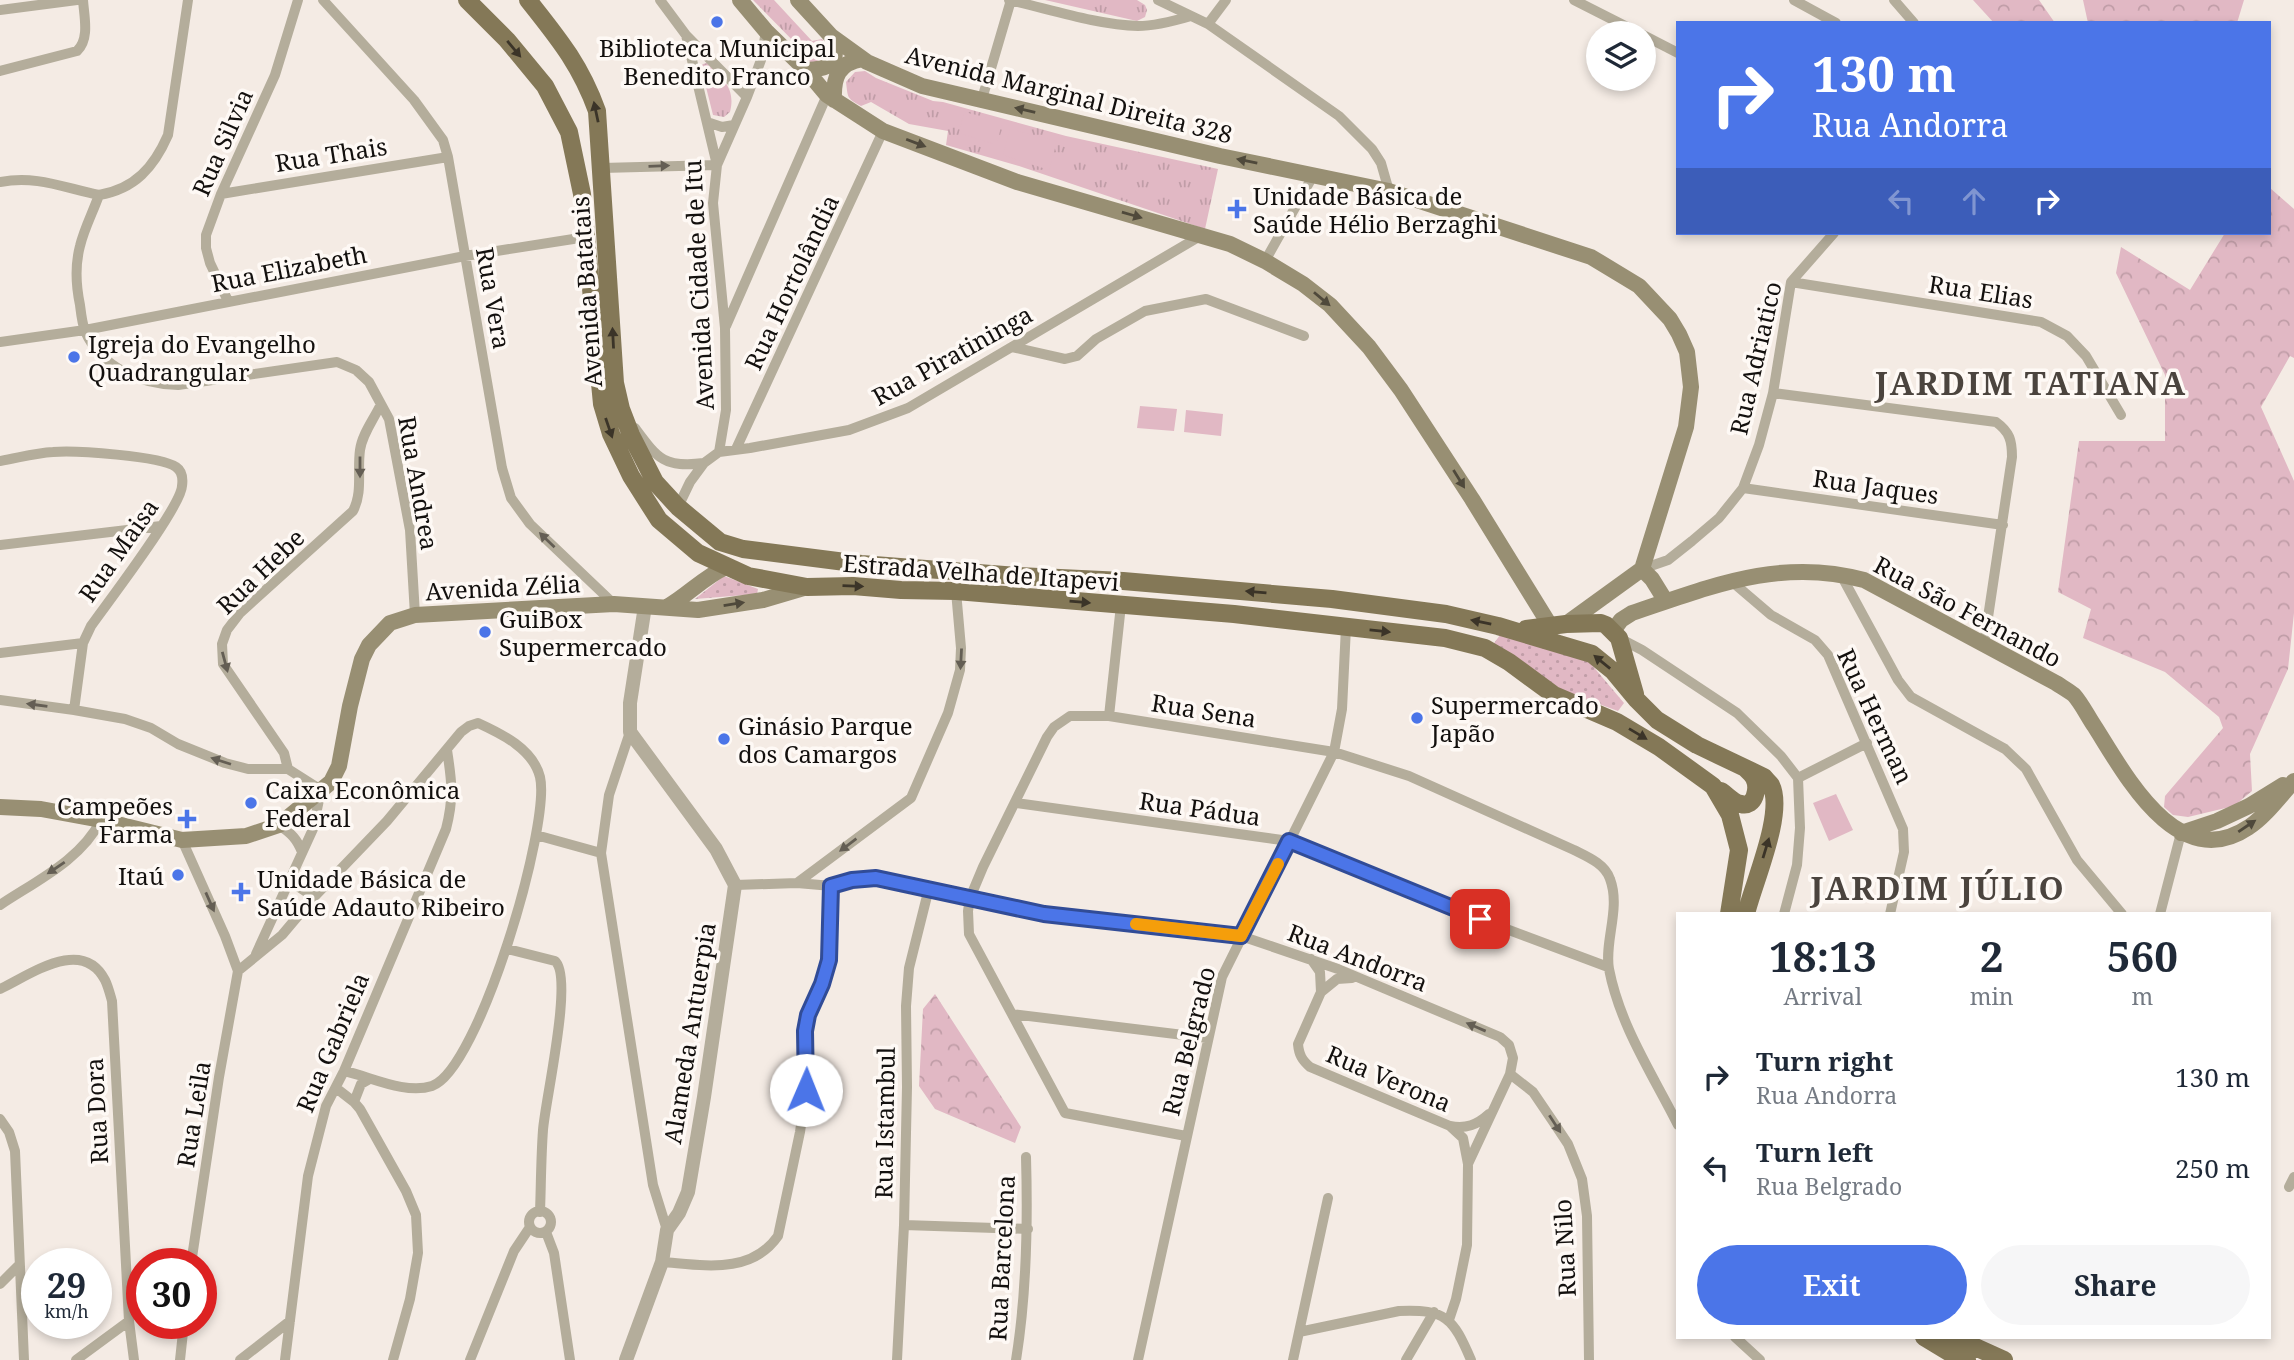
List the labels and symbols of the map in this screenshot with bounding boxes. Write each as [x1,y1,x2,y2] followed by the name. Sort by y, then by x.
[709,14,725,30] marker: Biblioteca Municipal Benedito Franco
[599,31,836,92] place label: Biblioteca Municipal Benedito Franco
[902,37,1236,151] street label: Avenida Marginal Direita 328
[506,41,521,58] one-way arrow
[184,83,260,201] street label: Rua Silvia
[590,101,601,123] one-way arrow
[1014,104,1036,115] one-way arrow
[273,129,389,179] street label: Rua Thais
[906,138,927,149] one-way arrow
[1236,155,1258,166] one-way arrow
[675,159,721,411] street label: Avenida Cidade de Itu
[649,160,671,172] one-way arrow
[1253,179,1497,240] place label: Unidade Básica de Saúde Hélio Berzaghi
[736,189,846,375] street label: Rua Hortolândia
[563,195,609,389] street label: Avenida Batatais
[1227,199,1247,219] marker: Unidade Básica de Saúde Hélio Berzaghi
[1122,210,1143,220] one-way arrow
[208,237,370,299] street label: Rua Elizabeth
[469,245,519,351] street label: Rua Vera
[1926,266,2036,316] street label: Rua Elias
[1721,278,1789,438] street label: Rua Adriatico
[1313,291,1330,306] one-way arrow
[866,297,1038,413] street label: Rua Piratininga
[88,327,316,388] place label: Igreja do Evangelho Quadrangular
[607,327,618,349] one-way arrow
[66,349,82,365] marker: Igreja do Evangelho Quadrangular
[1874,361,2187,404] district label: JARDIM TATIANA
[391,413,447,553] street label: Rua Andrea
[605,417,615,438] one-way arrow
[354,457,366,479] one-way arrow
[1811,461,1941,511] street label: Rua Jaques
[1453,469,1466,489] one-way arrow
[70,492,166,608] street label: Rua Maisa
[209,521,311,621] street label: Rua Hebe
[539,533,556,549] one-way arrow
[842,546,1121,598] street label: Estrada Velha de Itapevi
[1869,548,2067,674] street label: Rua São Fernando
[424,566,582,608] street label: Avenida Zélia
[843,581,865,592] one-way arrow
[1245,586,1267,597] one-way arrow
[1069,597,1091,608] one-way arrow
[723,598,745,609] one-way arrow
[499,602,667,663] place label: GuiBox Supermercado
[1470,616,1492,627] one-way arrow
[477,624,493,640] marker: GuiBox Supermercado
[1369,625,1391,636] one-way arrow
[1830,643,1922,789] street label: Rua Herman
[955,648,966,670] one-way arrow
[220,651,231,673] one-way arrow
[1594,655,1612,670] one-way arrow
[1149,685,1259,735] street label: Rua Sena
[1430,688,1599,749] place label: Supermercado Japão
[26,699,48,710] one-way arrow
[738,709,913,770] place label: Ginásio Parque dos Camargos
[1409,710,1425,726] marker: Supermercado Japão
[1628,728,1647,741] one-way arrow
[716,731,732,747] marker: Ginásio Parque dos Camargos
[210,755,231,766] one-way arrow
[265,773,460,834] place label: Caixa Econômica Federal
[1137,783,1263,833] street label: Rua Pádua
[57,789,173,850] place label: Campeões Farma
[243,795,259,811] marker: Caixa Econômica Federal
[179,811,195,827] marker: Campeões Farma
[2238,819,2256,833] one-way arrow
[839,838,857,852] one-way arrow
[1761,838,1771,859] one-way arrow
[118,859,164,892] place label: Itaú
[47,861,65,875] one-way arrow
[257,862,505,923] place label: Unidade Básica de Saúde Adauto Ribeiro
[1809,866,2066,909] district label: JARDIM JÚLIO
[170,867,186,883] marker: Itaú
[231,882,251,902] marker: Unidade Básica de Saúde Adauto Ribeiro
[1450,889,1510,949] pin
[204,892,216,912] one-way arrow
[1283,915,1433,999] street label: Rua Andorra
[655,920,723,1146] street label: Alameda Antuerpia
[1154,963,1222,1119] street label: Rua Belgrado
[288,967,376,1117] street label: Rua Gabriela
[1466,1021,1486,1033] one-way arrow
[1322,1037,1456,1119] street label: Rua Verona
[866,1046,902,1199] street label: Rua Istambul
[769,1053,843,1127] position arrow
[77,1057,115,1165] street label: Rua Dora
[168,1058,218,1170] street label: Rua Leila
[1548,1115,1561,1134] one-way arrow
[980,1174,1022,1342] street label: Rua Barcelona
[1545,1198,1583,1298] street label: Rua Nilo
[126,1248,217,1339] speed limit sign: 30

